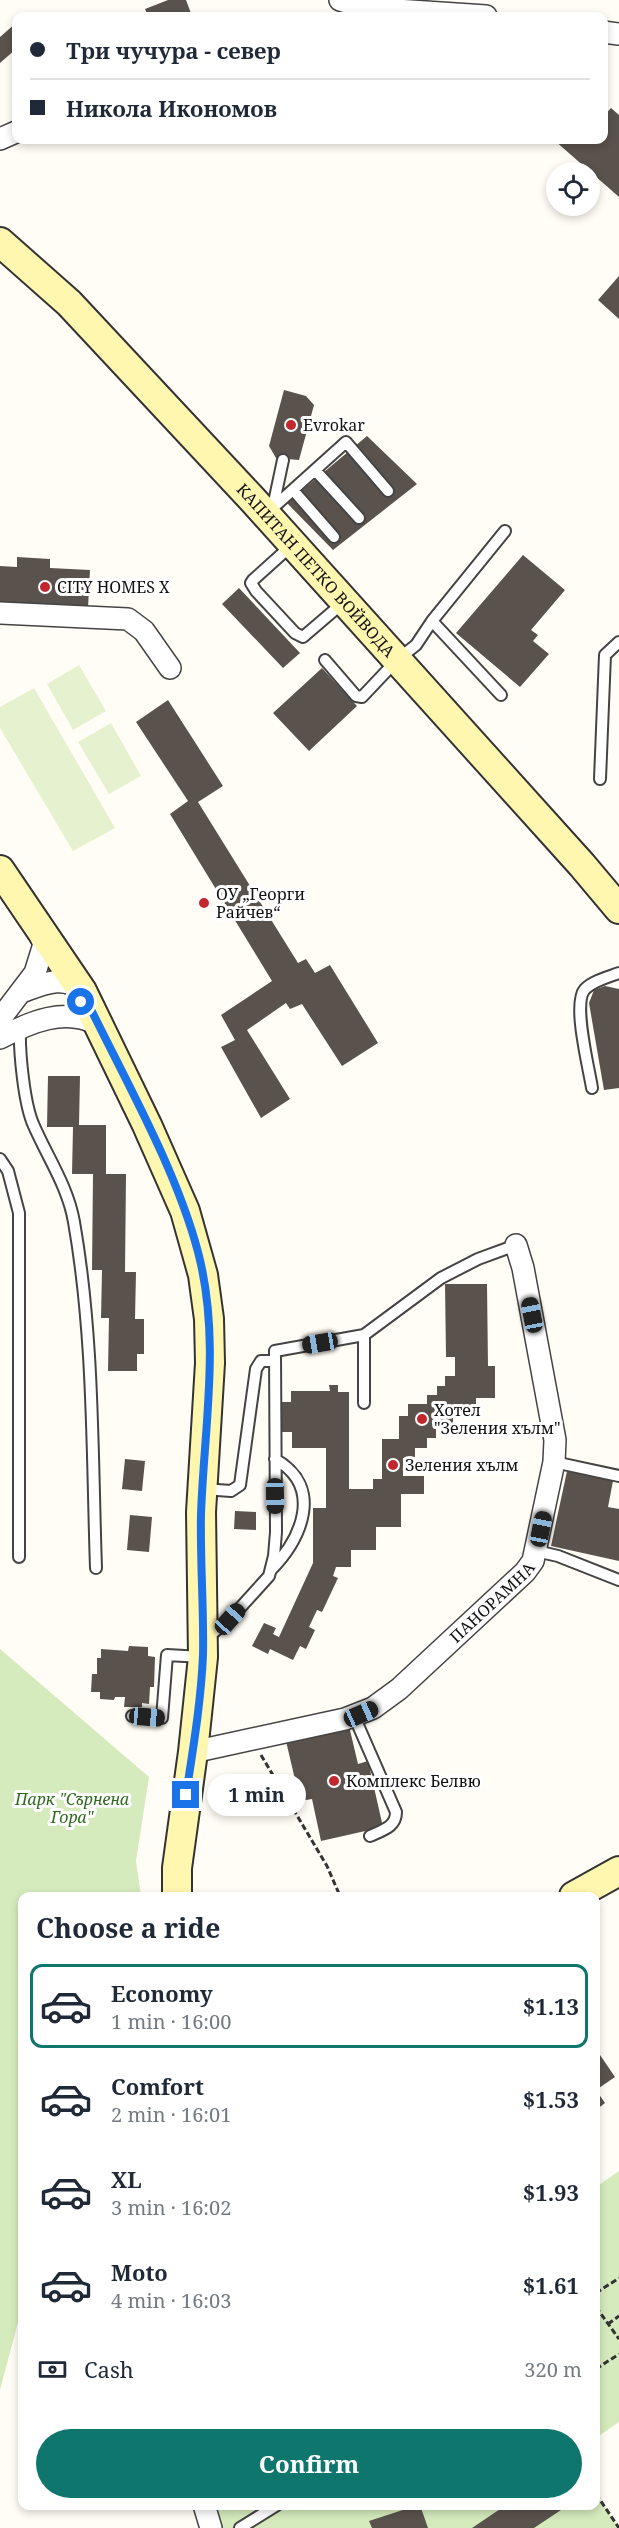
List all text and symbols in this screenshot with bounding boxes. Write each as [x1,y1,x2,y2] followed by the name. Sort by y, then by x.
[66,35,281,65] text: Три чучура - север
[66,93,277,123] text: Никола Икономов
[546,162,600,216] map controls
[546,162,600,216] button: locate
[303,414,365,436] place label: Evrokar
[284,418,298,432] marker: Evrokar
[232,479,401,662] street label: КАПИТАН ПЕТКО ВОЙВОДА
[57,576,170,598] place label: CITY HOMES X
[38,580,52,594] marker: CITY HOMES X
[216,883,305,923] place label: ОУ „Георги Райчев“
[197,896,211,910] marker: ОУ „Георги Райчев“
[67,988,94,1015] route start
[520,1296,544,1334] car
[301,1331,339,1355] car
[434,1399,560,1439] place label: Хотел "Зеления хълм"
[415,1412,429,1426] marker: Хотел "Зеления хълм"
[405,1454,518,1476] place label: Зеления хълм
[386,1458,400,1472] marker: Зеления хълм
[266,1478,284,1514] car
[529,1510,553,1548] car
[445,1557,540,1648] street label: ПАНОРАМНА
[211,1600,249,1638] car
[341,1698,381,1730] car
[128,1706,166,1728] car
[346,1770,481,1792] place label: Комплекс Белвю
[207,1774,306,1816] callout: 1 min
[327,1774,341,1788] marker: Комплекс Белвю
[172,1781,199,1808] route end
[228,1781,285,1808] text: 1 min
[14,1788,129,1828] park label: Парк "Сърнена Гора"
[36,1909,221,1946] text: Choose a ride
[111,1978,213,2008] text: Economy
[39,1979,93,2033] icon: car
[523,1991,579,2021] text: $1.13
[111,2008,231,2035] text: 1 min · 16:00
[111,2071,204,2101] text: Comfort
[39,2072,93,2126] icon: car
[523,2084,579,2114] text: $1.53
[111,2101,231,2128] text: 2 min · 16:01
[111,2164,142,2194] text: XL
[39,2165,93,2219] icon: car
[523,2177,579,2207] text: $1.93
[111,2194,231,2221] text: 3 min · 16:02
[111,2257,168,2287] text: Moto
[39,2258,93,2312] icon: car
[523,2270,579,2300] text: $1.61
[111,2287,231,2314] text: 4 min · 16:03
[36,2353,69,2386] icon: cash
[84,2354,134,2384] text: Cash
[524,2356,582,2383] text: 320 m
[36,2429,582,2498] button: Confirm

